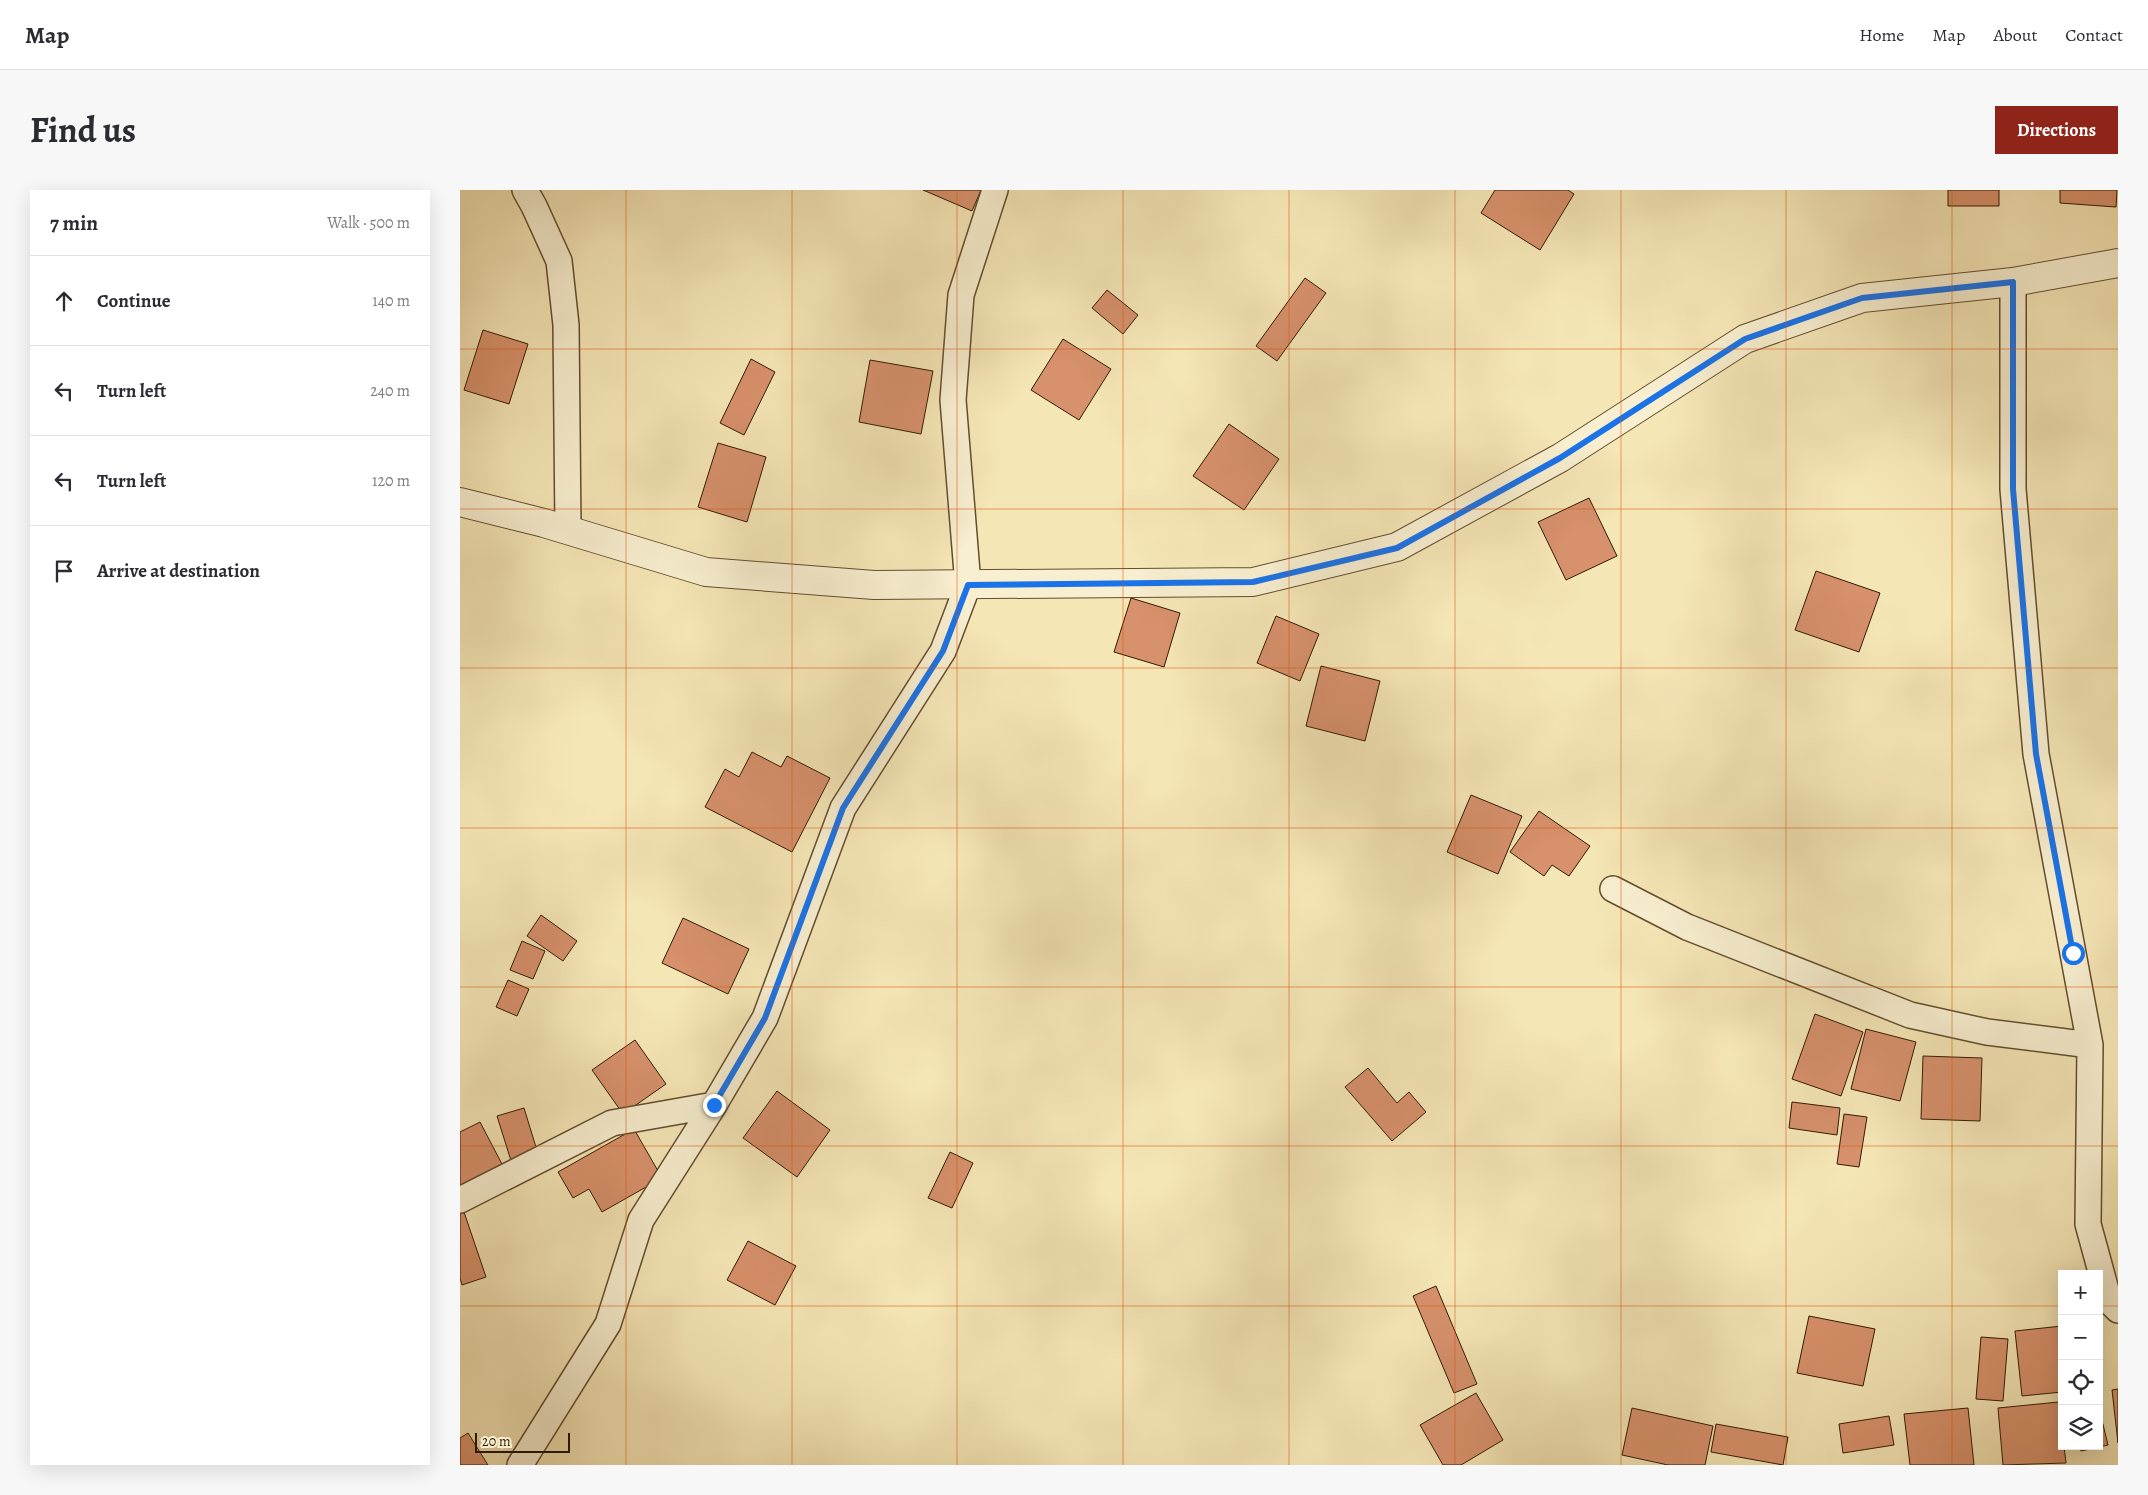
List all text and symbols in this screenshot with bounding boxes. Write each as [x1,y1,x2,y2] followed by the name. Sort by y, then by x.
[25,19,69,51] text: Map
[1859,23,1904,47] text: Home
[1932,23,1965,47] text: Map
[1993,23,2037,47] text: About
[2065,23,2123,47] text: Contact
[30,106,136,154] text: Find us
[1995,106,2118,154] button: Directions
[50,209,98,237] text: 7 min
[327,212,410,234] text: Walk · 500 m
[50,287,78,315] icon: ahead
[97,288,171,314] text: Continue
[372,290,410,312] text: 140 m
[50,377,78,405] icon: left
[97,378,166,404] text: Turn left
[370,380,410,402] text: 240 m
[50,467,78,495] icon: left
[97,468,166,494] text: Turn left
[372,470,410,492] text: 120 m
[50,557,78,585] icon: arrive
[97,558,260,584] text: Arrive at destination
[2062,942,2085,965] route start
[703,1094,726,1117] route end
[2058,1270,2103,1450] map controls
[2058,1270,2103,1315] button: +
[2058,1315,2103,1360] button: −
[2058,1360,2103,1405] button: locate
[2058,1405,2103,1450] button: layers
[475,1430,570,1453] scale bar
[482,1432,511,1451] text: 20 m

